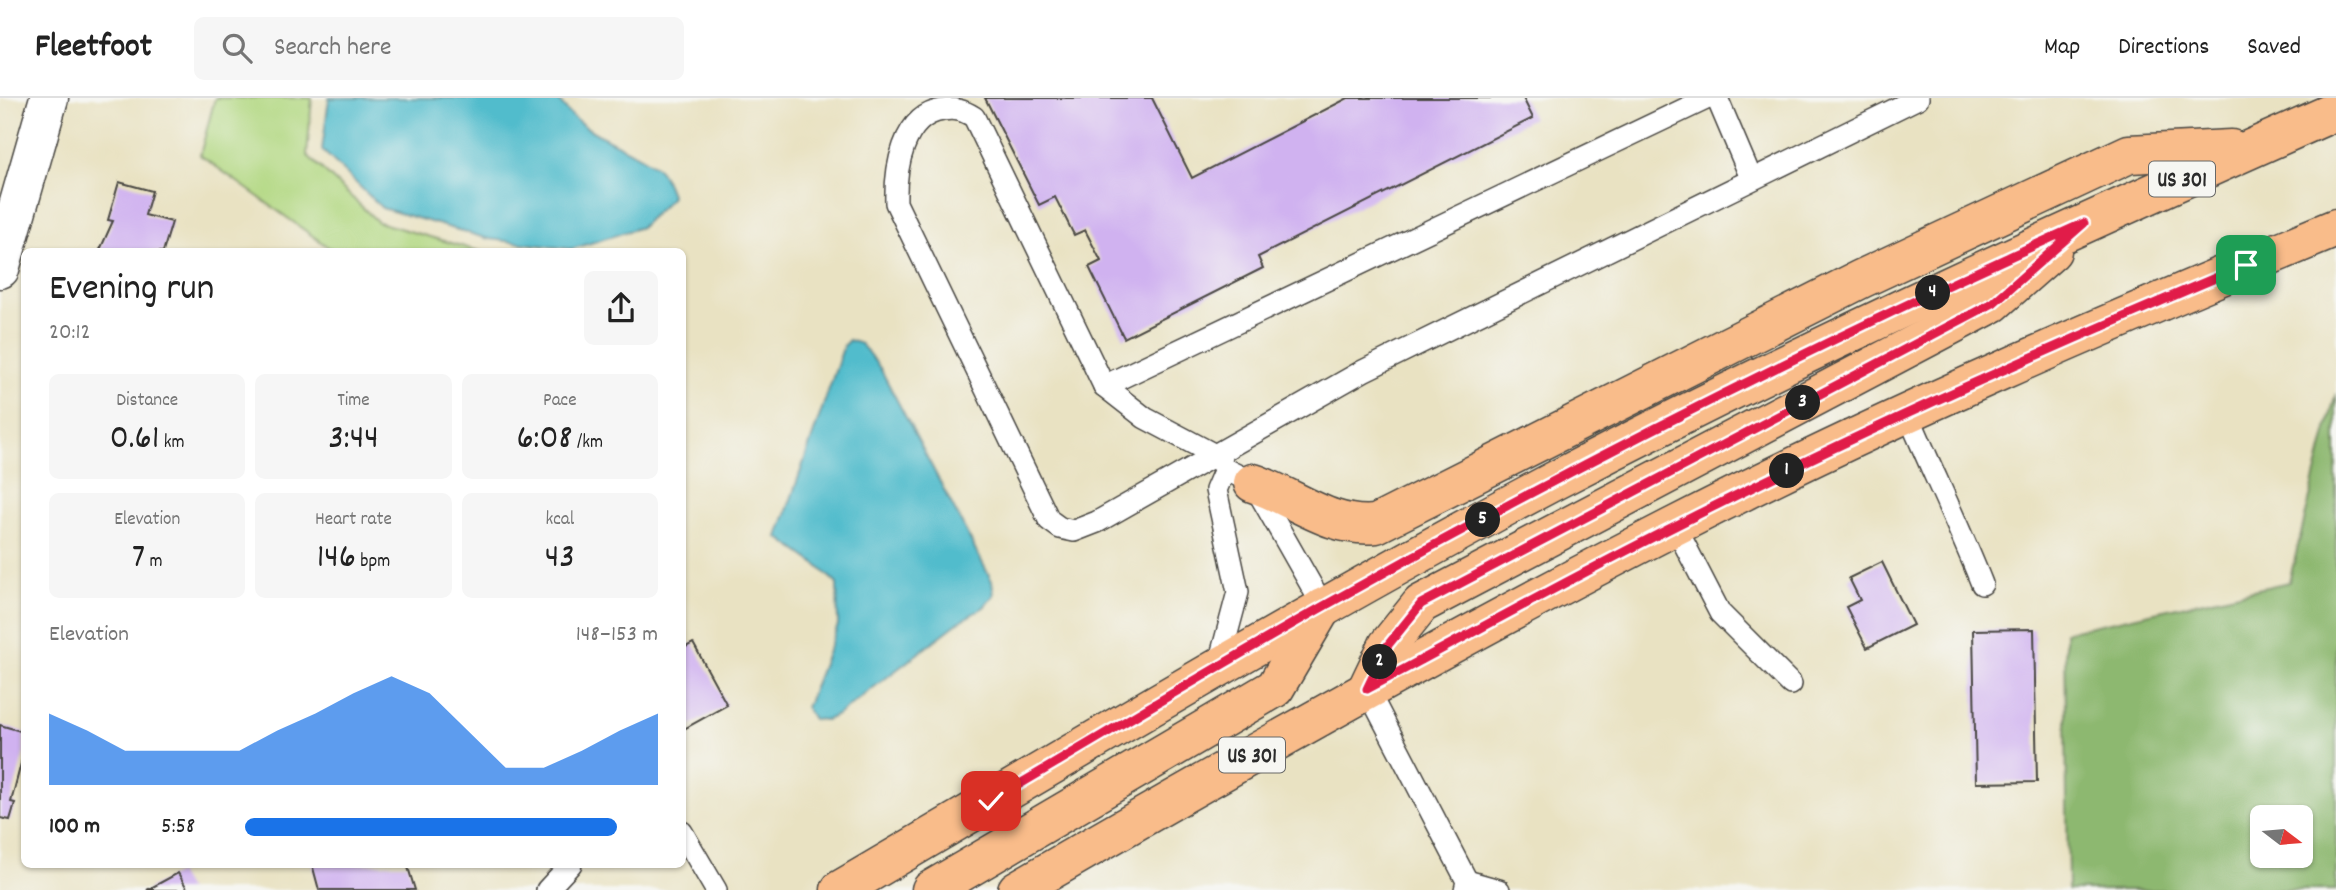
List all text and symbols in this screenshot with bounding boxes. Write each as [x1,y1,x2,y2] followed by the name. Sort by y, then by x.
[194,17,684,80] search box
[35,25,152,72] text: Fleetfoot
[218,29,256,67] icon: search
[274,30,391,67] text: Search here
[2044,31,2080,65] text: Map
[2118,31,2209,65] text: Directions
[2247,31,2301,65] text: Saved
[2149,162,2215,196] road number: US 301
[2216,235,2276,295] pin
[2227,246,2265,284] icon: arrive
[49,263,214,318] text: Evening run
[584,271,658,345] button: share
[1916,276,1951,310] pin: 4
[1929,279,1936,306] text: 4
[49,317,91,350] text: 20:12
[1786,386,1820,420] pin: 3
[116,388,178,415] text: Distance
[337,388,370,415] text: Time
[543,388,577,415] text: Pace
[1798,389,1807,416] text: 3
[110,415,159,465] text: 0.61
[328,415,379,465] text: 3:44
[516,415,573,465] text: 6:08
[159,430,185,457] text: km
[573,430,603,457] text: /km
[1770,454,1804,488] pin: 1
[1784,457,1789,484] text: 1
[1466,502,1500,538] pin: 5
[1478,506,1487,533] text: 5
[114,507,180,534] text: Elevation
[315,507,392,534] text: Heart rate
[545,507,574,534] text: kcal
[132,534,145,584] text: 7
[317,534,356,584] text: 146
[545,534,575,584] text: 43
[145,549,163,576] text: m
[356,549,390,576] text: bpm
[49,619,129,652] text: Elevation
[576,619,658,652] text: 148–153 m
[1362,644,1398,680] pin: 2
[1375,648,1384,675] text: 2
[1219,738,1285,772] road number: US 301
[961,771,1021,831] pin
[972,782,1010,820] icon: check
[2250,805,2314,868] north arrow
[2250,805,2313,868] map controls
[49,811,100,844] text: 100 m
[161,811,195,844] text: 5:58

